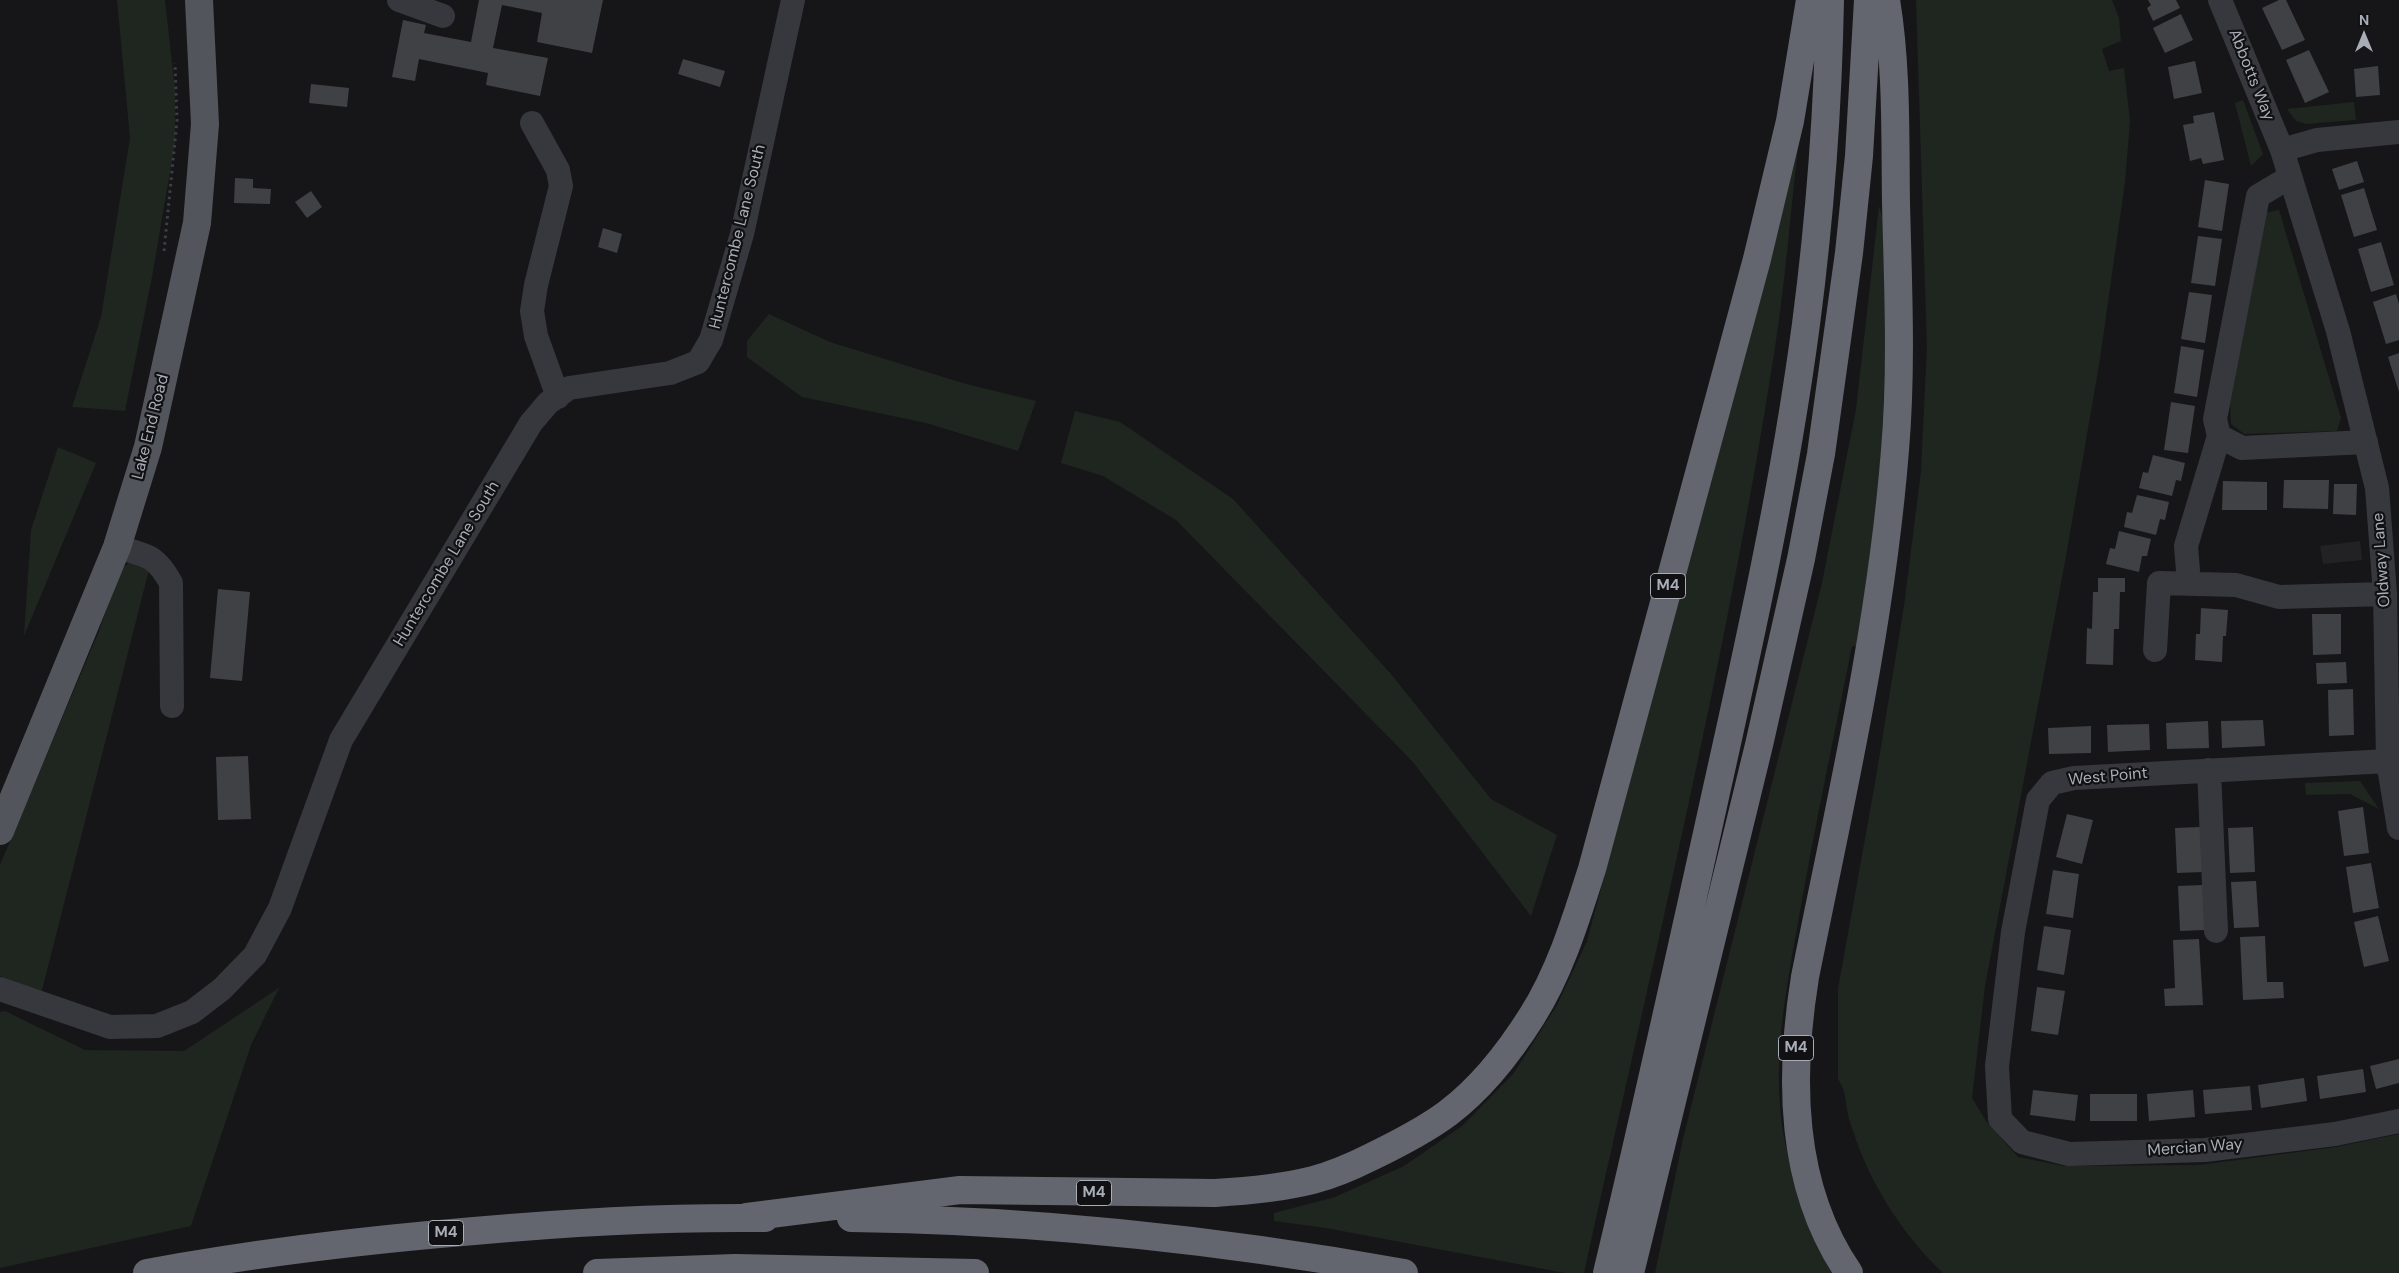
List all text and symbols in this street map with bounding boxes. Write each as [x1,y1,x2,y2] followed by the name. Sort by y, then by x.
[2339,10,2389,60] north arrow
[2359,11,2369,29] text: N
[2224,27,2278,123] street label: Abbotts Way
[706,143,770,331] street label: Huntercombe Lane South
[129,372,173,482] street label: Lake End Road
[390,478,504,650] street label: Huntercombe Lane South
[2369,512,2395,608] street label: Oldway Lane
[1650,574,1686,598] road number: M4
[2068,764,2148,790] street label: West Point
[1778,1036,1814,1060] road number: M4
[2147,1135,2243,1161] street label: Mercian Way
[1076,1180,1112,1206] road number: M4
[428,1220,464,1246] road number: M4

